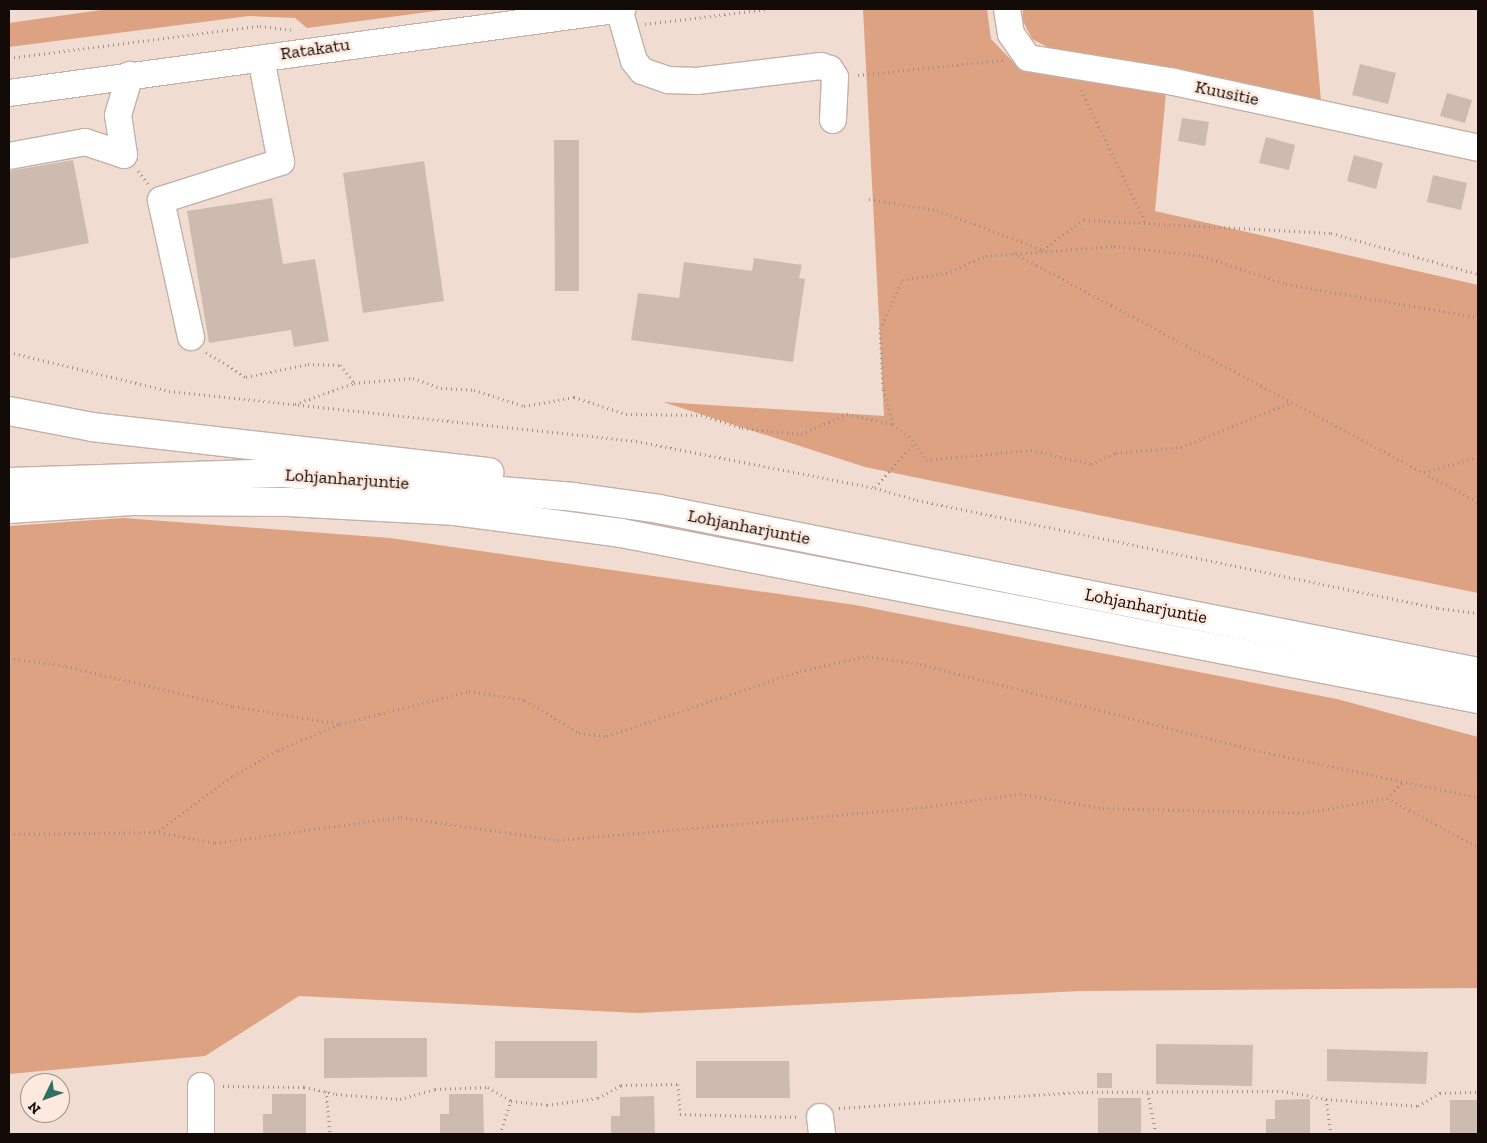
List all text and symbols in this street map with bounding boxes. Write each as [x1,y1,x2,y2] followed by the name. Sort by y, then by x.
[279,33,351,65] street label: Ratakatu
[1193,76,1261,110] street label: Kuusitie
[284,464,410,494] street label: Lohjanharjuntie
[686,505,812,549] street label: Lohjanharjuntie
[1083,584,1209,628] street label: Lohjanharjuntie
[20,1073,70,1123] north arrow
[24,1098,44,1117] text: N

